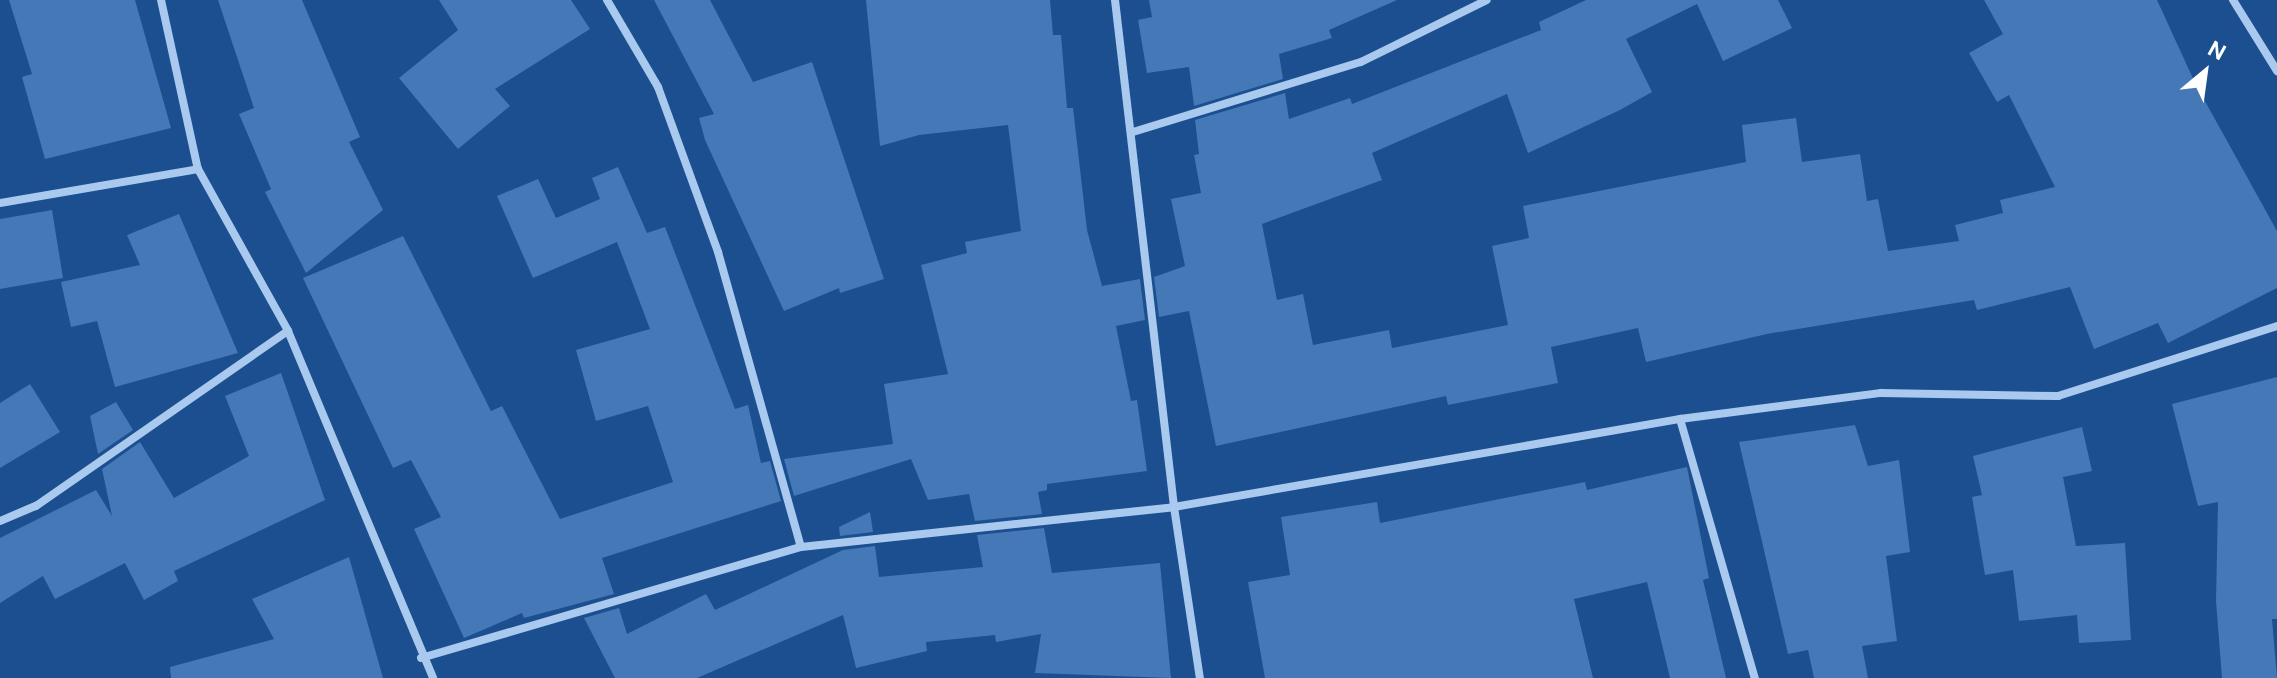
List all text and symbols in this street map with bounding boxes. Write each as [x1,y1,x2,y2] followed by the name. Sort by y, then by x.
[2165,32,2245,112] north arrow
[2203,34,2231,67] text: N

